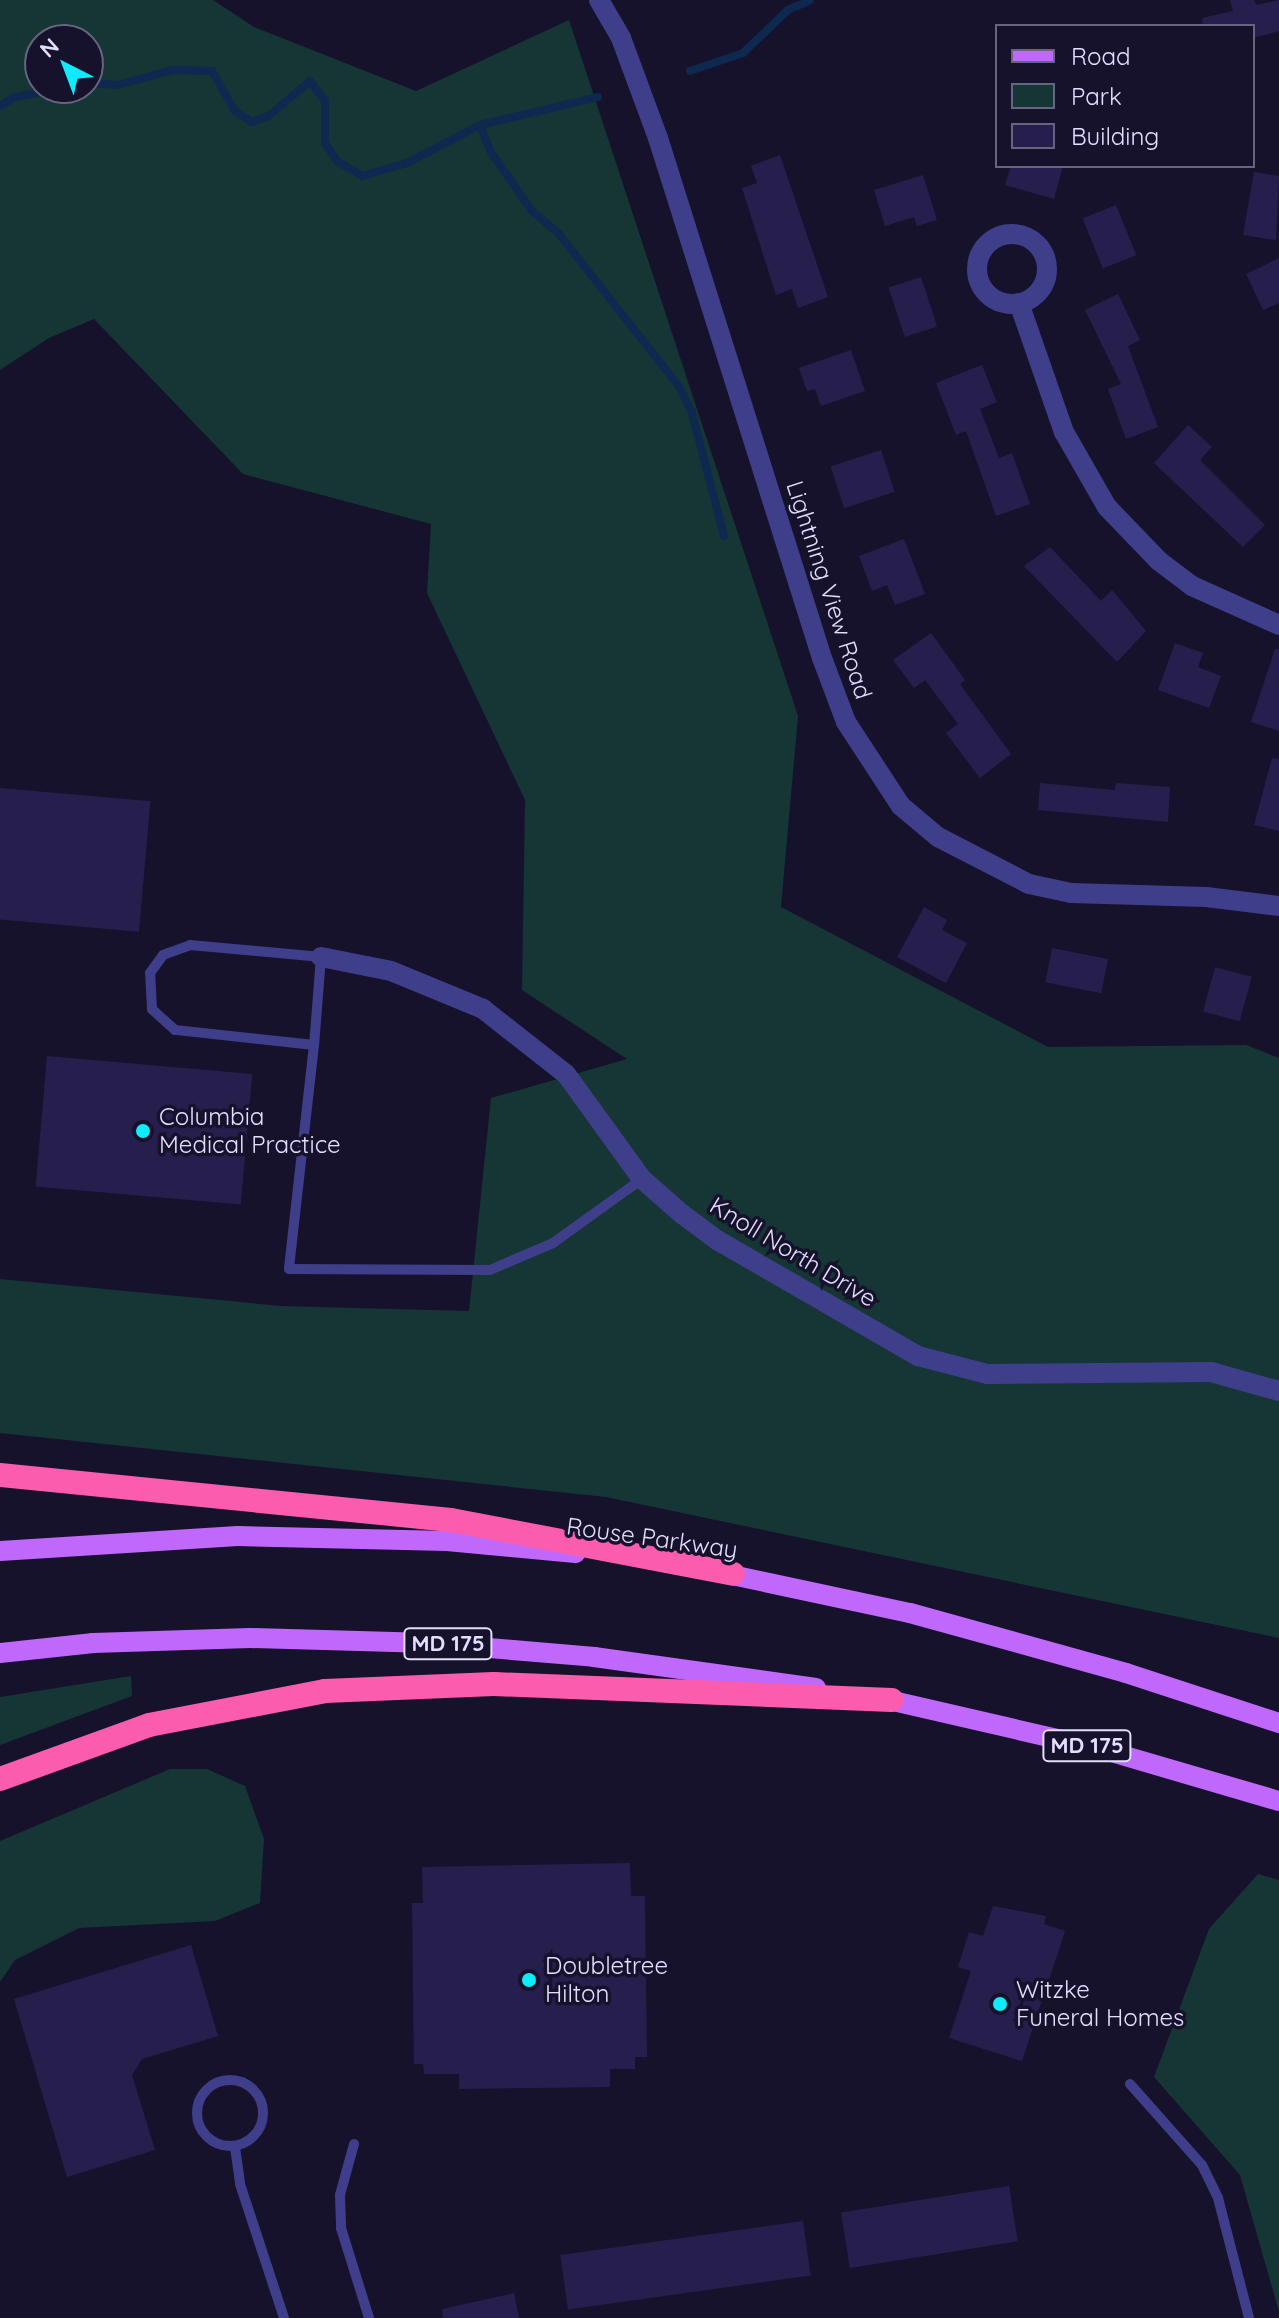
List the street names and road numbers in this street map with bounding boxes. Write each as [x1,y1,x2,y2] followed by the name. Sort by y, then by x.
[780,477,878,703] street label: Lightning View Road
[704,1191,882,1313] street label: Knoll North Drive
[565,1512,739,1564] street label: Rouse Parkway
[402,1626,494,1662] road number: MD 175
[1041,1728,1133,1764] road number: MD 175

